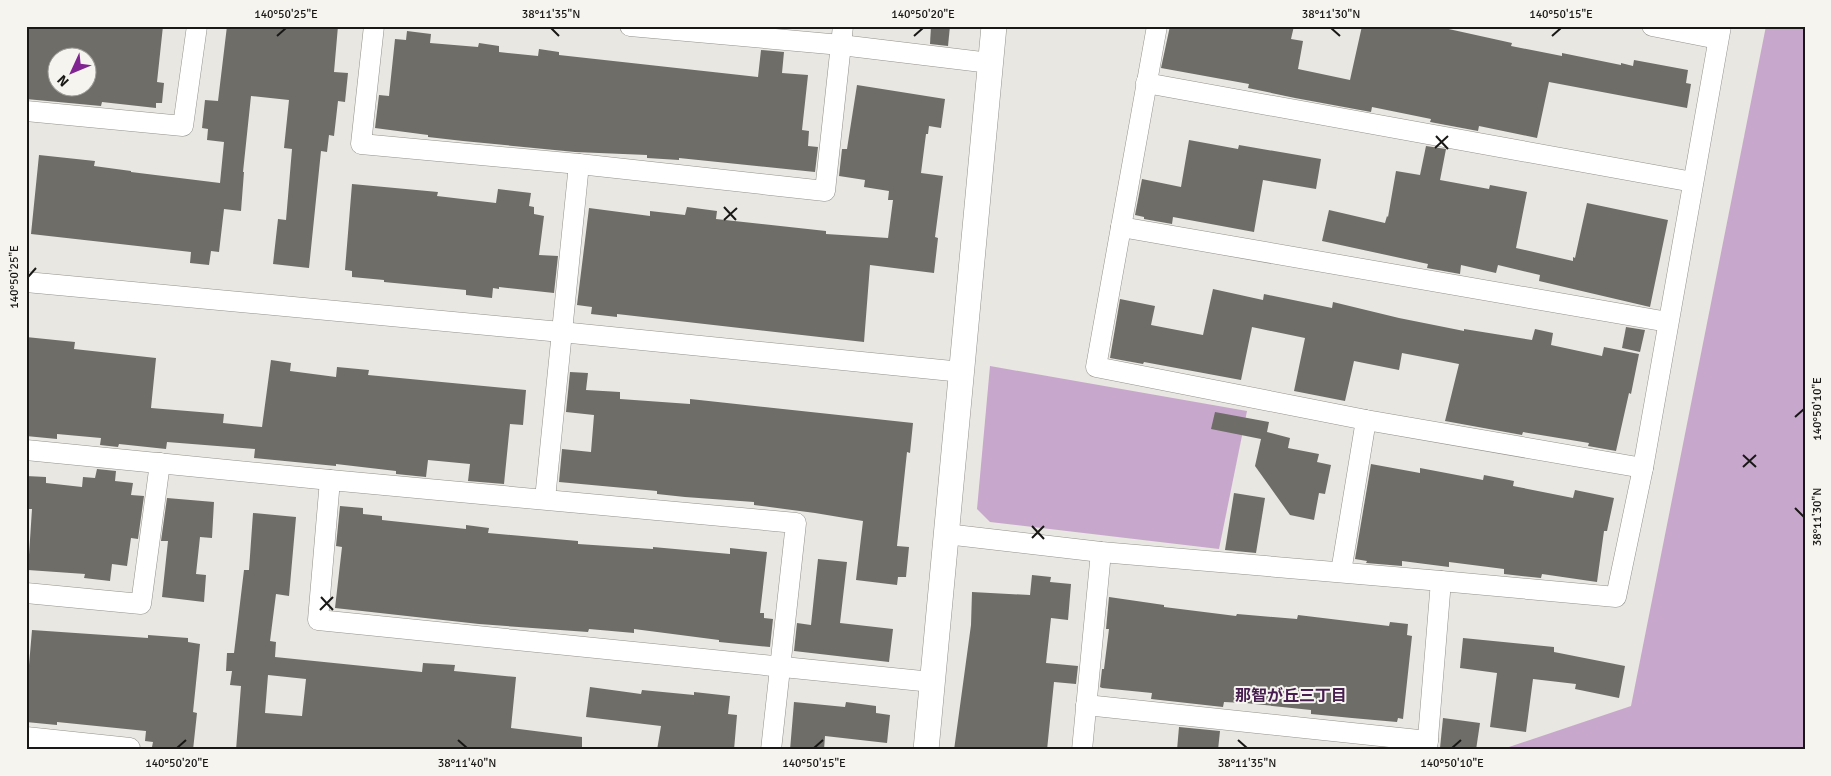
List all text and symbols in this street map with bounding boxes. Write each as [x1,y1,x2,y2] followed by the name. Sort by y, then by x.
[254,7,318,22] text: 140°50'25"E
[522,7,580,22] text: 38°11'35"N
[891,7,955,22] text: 140°50'20"E
[1302,7,1360,22] text: 38°11'30"N
[1529,7,1593,22] text: 140°50'15"E
[48,48,98,98] north arrow
[54,71,73,90] text: N
[7,245,22,309] text: 140°50'25"E
[1810,377,1825,441] text: 140°50'10"E
[1810,488,1825,546] text: 38°11'30"N
[1235,686,1347,706] district label: 那智が丘三丁目
[145,756,209,771] text: 140°50'20"E
[438,756,496,771] text: 38°11'40"N
[782,756,846,771] text: 140°50'15"E
[1218,756,1276,771] text: 38°11'35"N
[1420,756,1484,771] text: 140°50'10"E

